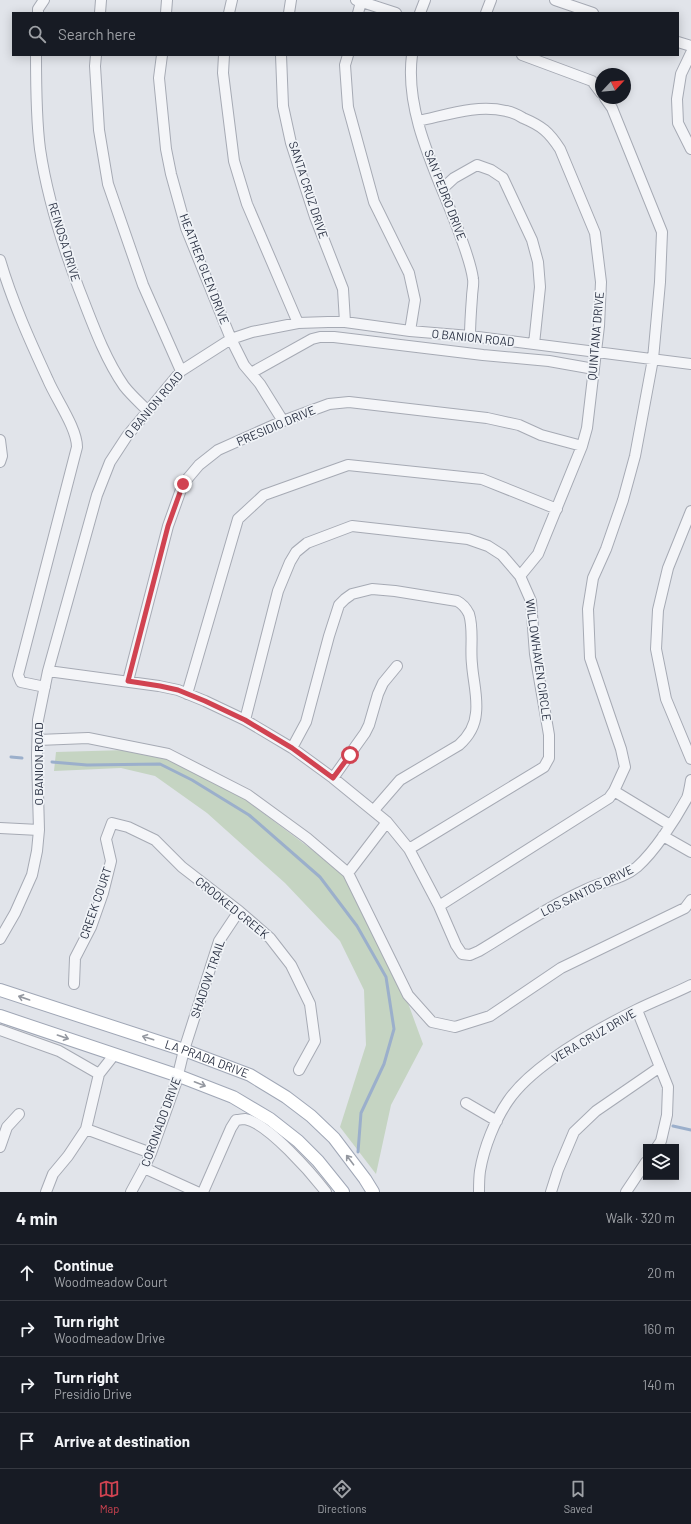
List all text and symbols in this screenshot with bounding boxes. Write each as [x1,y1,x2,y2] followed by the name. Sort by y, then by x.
[12,12,679,56] search box
[26,23,48,45] icon: search
[58,25,136,43] text: Search here
[595,68,631,104] north arrow
[287,139,331,240] street label: SANTA CRUZ DRIVE
[422,147,470,242] street label: SAN PEDRO DRIVE
[46,200,84,283] street label: REINOSA DRIVE
[177,211,232,326] street label: HEATHER GLEN DRIVE
[584,291,606,381] street label: QUINTANA DRIVE
[431,326,515,348] street label: O BANION ROAD
[121,368,185,441] street label: O BANION ROAD
[234,402,317,448] street label: PRESIDIO DRIVE
[174,475,192,493] route end
[523,598,555,722] street label: WILLOWHAVEN CIRCLE
[31,722,45,806] street label: O BANION ROAD
[341,746,359,764] route start
[538,862,635,919] street label: LOS SANTOS DRIVE
[76,865,114,941] street label: CREEK COURT
[193,873,273,942] street label: CROOKED CREEK
[187,938,227,1020] street label: SHADOW TRAIL
[17,994,30,1001] one-way arrow
[549,1005,638,1065] street label: VERA CRUZ DRIVE
[57,1034,69,1042] one-way arrow
[141,1034,154,1041] one-way arrow
[164,1036,251,1080] street label: LA PRADA DRIVE
[137,1075,183,1168] street label: CORONADO DRIVE
[193,1081,205,1089] one-way arrow
[643,1144,679,1180] map controls
[643,1144,679,1180] button: layers
[346,1155,355,1166] one-way arrow
[16,1208,58,1228] text: 4 min
[606,1210,675,1226] text: Walk · 320 m
[54,1256,114,1274] text: Continue
[16,1262,38,1284] icon: ahead
[647,1265,675,1281] text: 20 m
[54,1274,168,1290] text: Woodmeadow Court
[54,1312,119,1330] text: Turn right
[16,1318,38,1340] icon: right
[643,1321,675,1337] text: 160 m
[54,1330,165,1346] text: Woodmeadow Drive
[54,1368,119,1386] text: Turn right
[16,1374,38,1396] icon: right
[643,1377,675,1393] text: 140 m
[54,1386,132,1402] text: Presidio Drive
[16,1430,38,1452] icon: arrive
[54,1432,190,1450] text: Arrive at destination
[98,1478,120,1515] tab: Map
[317,1478,367,1515] tab: Directions
[564,1478,593,1515] tab: Saved

